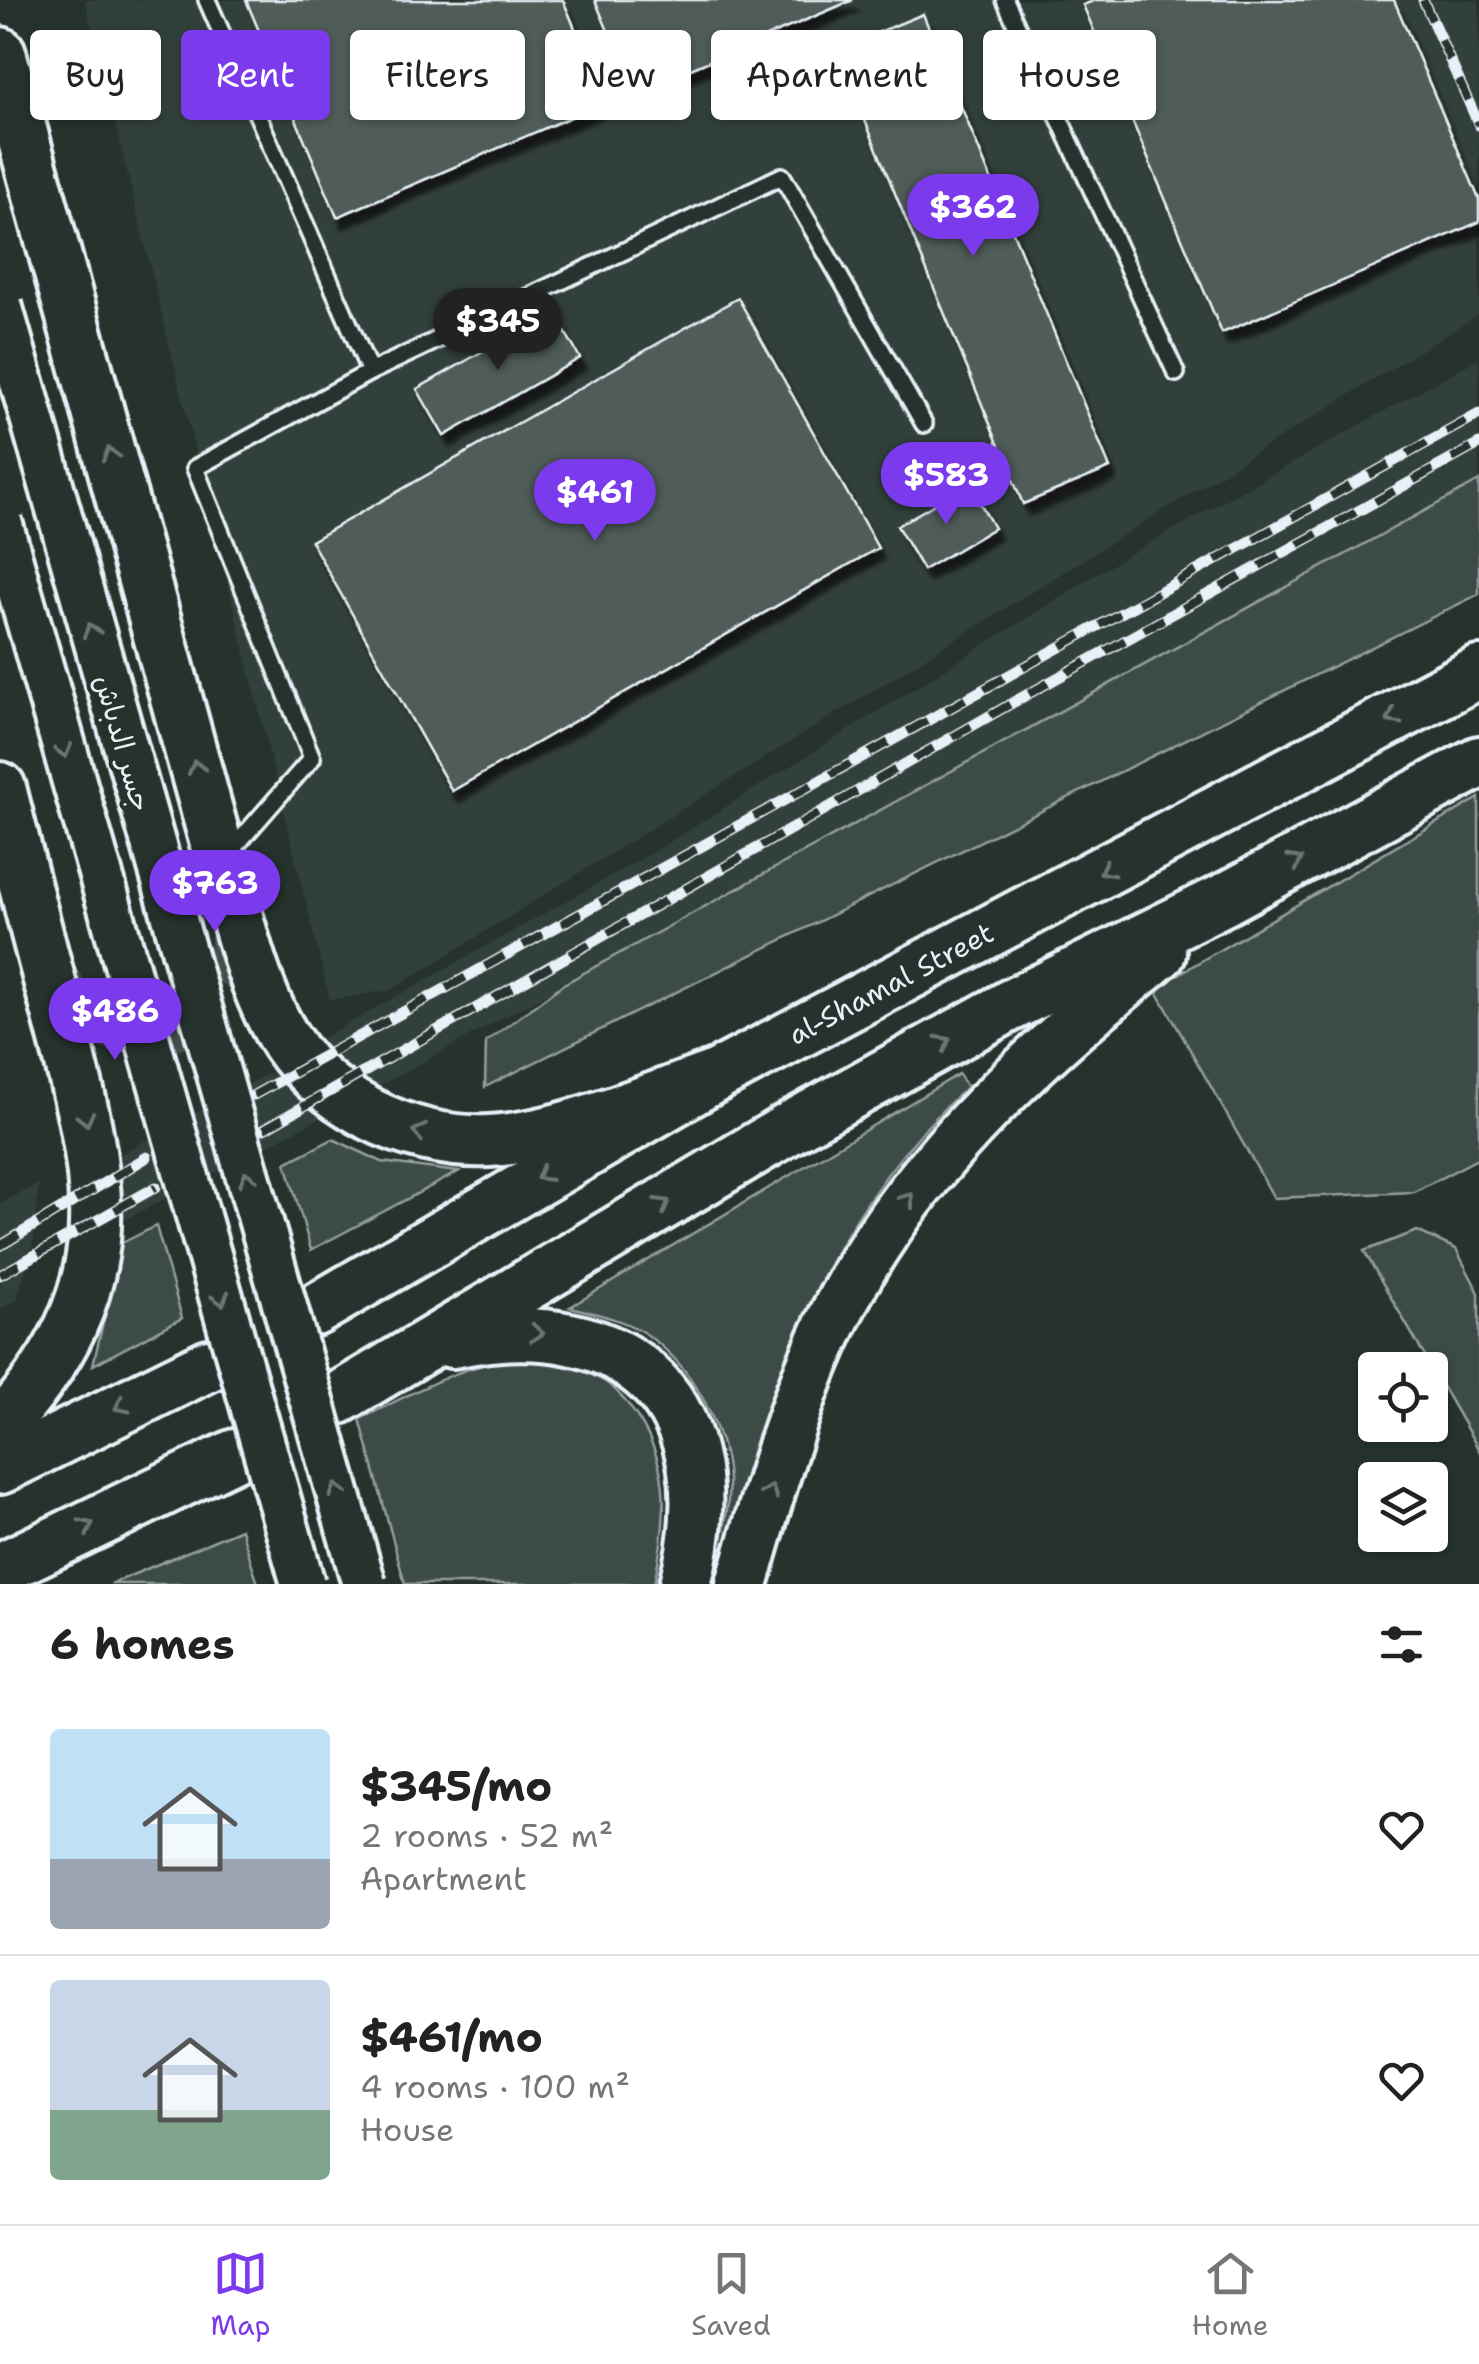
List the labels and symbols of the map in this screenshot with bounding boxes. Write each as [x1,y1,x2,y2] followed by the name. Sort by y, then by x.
[914,174,1032,259] pin: $362
[439,288,557,373] pin: $345
[887,442,1005,527] pin: $583
[101,446,122,463] one-way arrow
[536,459,654,544] pin: $461
[82,622,103,639] one-way arrow
[85,670,161,816] street label: جسر الدباش
[1385,706,1403,725] one-way arrow
[52,741,73,758] one-way arrow
[186,759,207,776] one-way arrow
[156,850,274,935] pin: $763
[1285,854,1303,873] one-way arrow
[1098,858,1116,877] one-way arrow
[781,913,1000,1053] street label: al-Shamal Street
[56,978,174,1063] pin: $486
[934,1034,952,1054] one-way arrow
[74,1110,95,1127] one-way arrow
[411,1123,428,1144] one-way arrow
[536,1163,554,1182] one-way arrow
[238,1170,259,1187] one-way arrow
[896,1192,914,1210] one-way arrow
[652,1197,670,1216] one-way arrow
[209,1289,230,1306] one-way arrow
[530,1322,546,1343] one-way arrow
[113,1394,131,1414] one-way arrow
[328,1483,349,1500] one-way arrow
[759,1483,779,1500] one-way arrow
[77,1518,95,1538] one-way arrow

